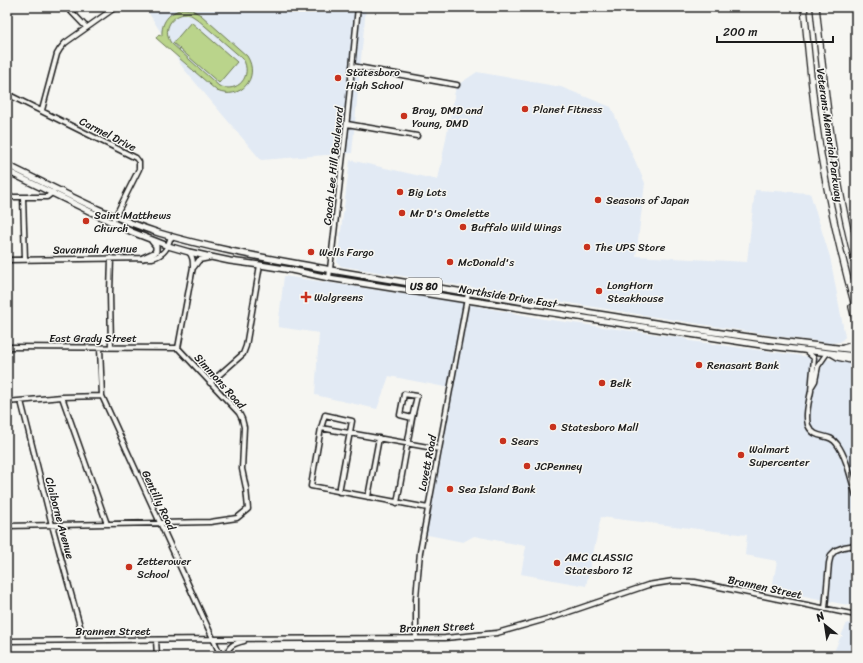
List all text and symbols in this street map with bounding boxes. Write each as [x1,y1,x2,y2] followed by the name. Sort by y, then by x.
[717,18,833,44] scale bar
[723,21,757,43] text: 200 m
[346,63,404,95] place label: Statesboro High School
[811,67,848,203] street label: Veterans Memorial Parkway
[333,73,343,83] marker: Statesboro High School
[533,100,603,119] place label: Planet Fitness
[412,101,484,133] place label: Bray, DMD and Young, DMD
[520,104,530,114] marker: Planet Fitness
[318,105,349,226] street label: Coach Lee Hill Boulevard
[399,111,409,121] marker: Bray, DMD and Young, DMD
[76,112,140,157] street label: Carmel Drive
[408,183,447,202] place label: Big Lots
[395,187,405,197] marker: Big Lots
[606,191,689,210] place label: Seasons of Japan
[593,195,603,205] marker: Seasons of Japan
[410,204,490,223] place label: Mr D's Omelette
[94,206,172,238] place label: Saint Matthews Church
[397,208,407,218] marker: Mr D's Omelette
[81,216,91,226] marker: Saint Matthews Church
[471,218,562,237] place label: Buffalo Wild Wings
[458,222,468,232] marker: Buffalo Wild Wings
[595,238,666,257] place label: The UPS Store
[53,239,138,260] street label: Savannah Avenue
[582,242,592,252] marker: The UPS Store
[319,243,374,262] place label: Wells Fargo
[306,247,316,257] marker: Wells Fargo
[458,253,515,272] place label: McDonald's
[445,257,455,267] marker: McDonald's
[607,276,664,308] place label: LongHorn Steakhouse
[406,278,442,294] road number: US 80
[457,279,559,314] street label: Northside Drive East
[594,286,604,296] marker: LongHorn Steakhouse
[314,288,364,307] place label: Walgreens
[301,292,311,302] marker: Walgreens
[49,329,137,348] street label: East Grady Street
[189,349,251,415] street label: Simmons Road
[707,356,779,375] place label: Renasant Bank
[694,360,704,370] marker: Renasant Bank
[610,374,632,393] place label: Belk
[597,378,607,388] marker: Belk
[561,418,639,437] place label: Statesboro Mall
[548,422,558,432] marker: Statesboro Mall
[413,432,442,493] street label: Lovett Road
[511,432,540,451] place label: Sears
[498,436,508,446] marker: Sears
[749,440,810,472] place label: Walmart Supercenter
[736,450,746,460] marker: Walmart Supercenter
[534,457,582,476] place label: JCPenney
[522,461,532,471] marker: JCPenney
[136,467,181,535] street label: Gentilly Road
[39,475,80,562] street label: Claiborne Avenue
[458,480,536,499] place label: Sea Island Bank
[445,484,455,494] marker: Sea Island Bank
[564,548,633,580] place label: AMC CLASSIC Statesboro 12
[137,552,192,584] place label: Zetterower School
[552,558,562,568] marker: AMC CLASSIC Statesboro 12
[124,562,134,572] marker: Zetterower School
[726,570,804,605] street label: Brannen Street
[805,605,845,645] north arrow
[811,606,829,627] text: N
[399,617,475,638] street label: Brannen Street
[75,622,151,641] street label: Brannen Street

